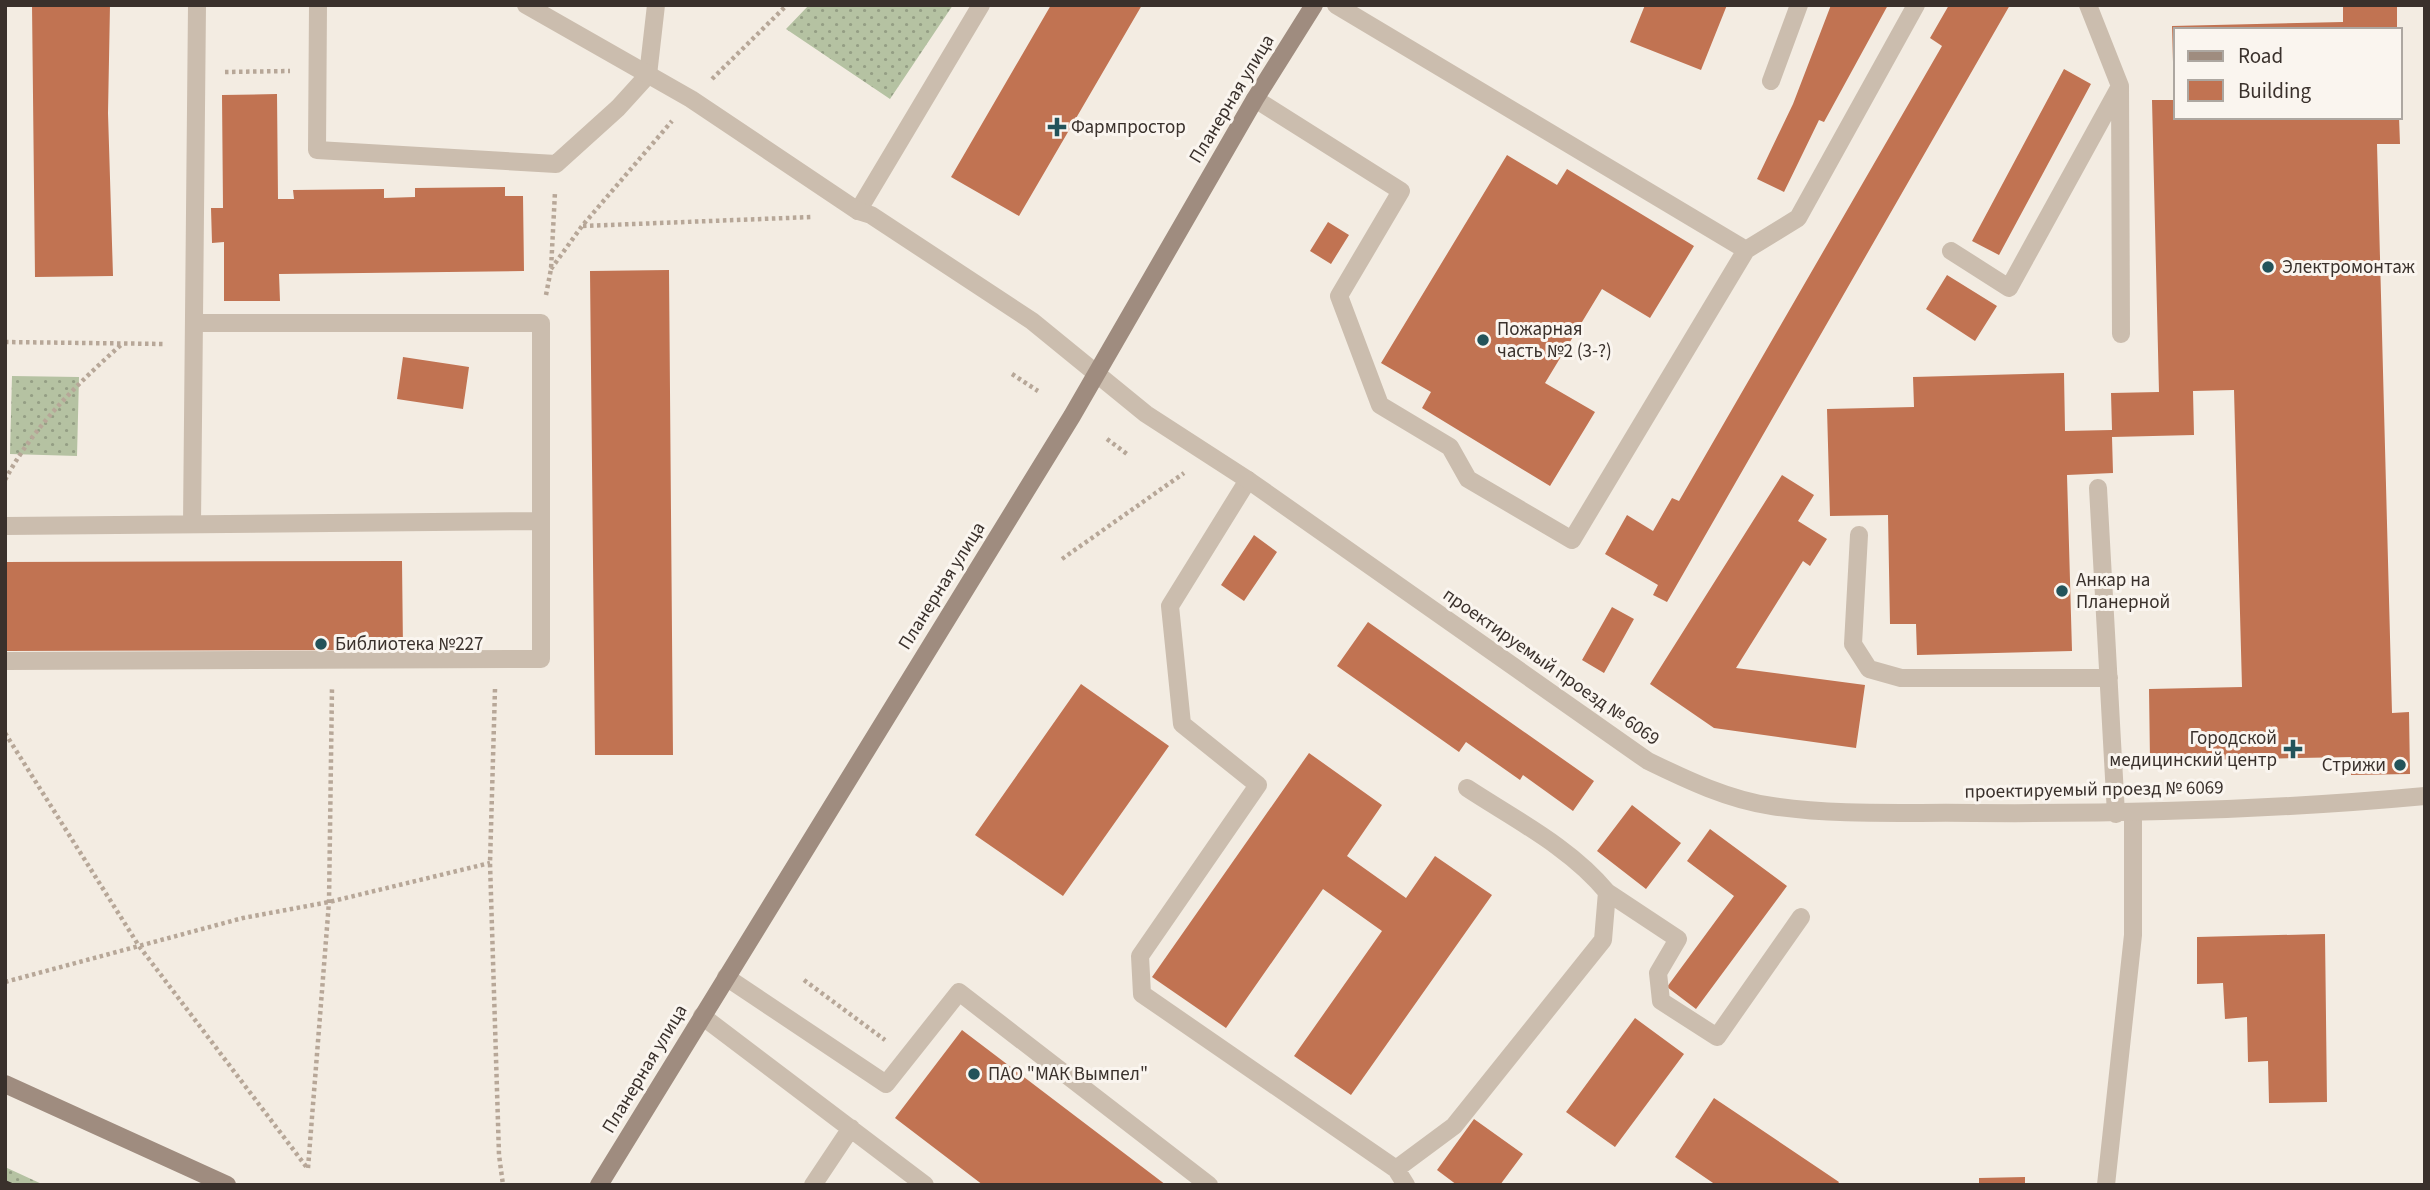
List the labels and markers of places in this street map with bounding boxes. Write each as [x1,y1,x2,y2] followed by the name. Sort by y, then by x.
[1071,114,1186,141] place label: Фармпростор
[1049,119,1065,135] marker: Фармпростор
[2282,254,2415,281] place label: Электромонтаж
[2260,259,2276,275] marker: Электромонтаж
[1497,316,1612,365] place label: Пожарная часть №2 (3-?)
[1475,332,1491,348] marker: Пожарная часть №2 (3-?)
[2076,567,2170,616] place label: Анкар на Планерной
[2054,583,2070,599] marker: Анкар на Планерной
[335,631,484,658] place label: Библиотека №227
[313,636,329,652] marker: Библиотека №227
[2109,725,2277,774] place label: Городской медицинский центр
[2283,739,2303,759] marker: Городской медицинский центр
[2322,752,2386,779] place label: Стрижи
[2392,757,2408,773] marker: Стрижи
[988,1061,1148,1088] place label: ПАО "МАК Вымпел"
[966,1066,982,1082] marker: ПАО "МАК Вымпел"

